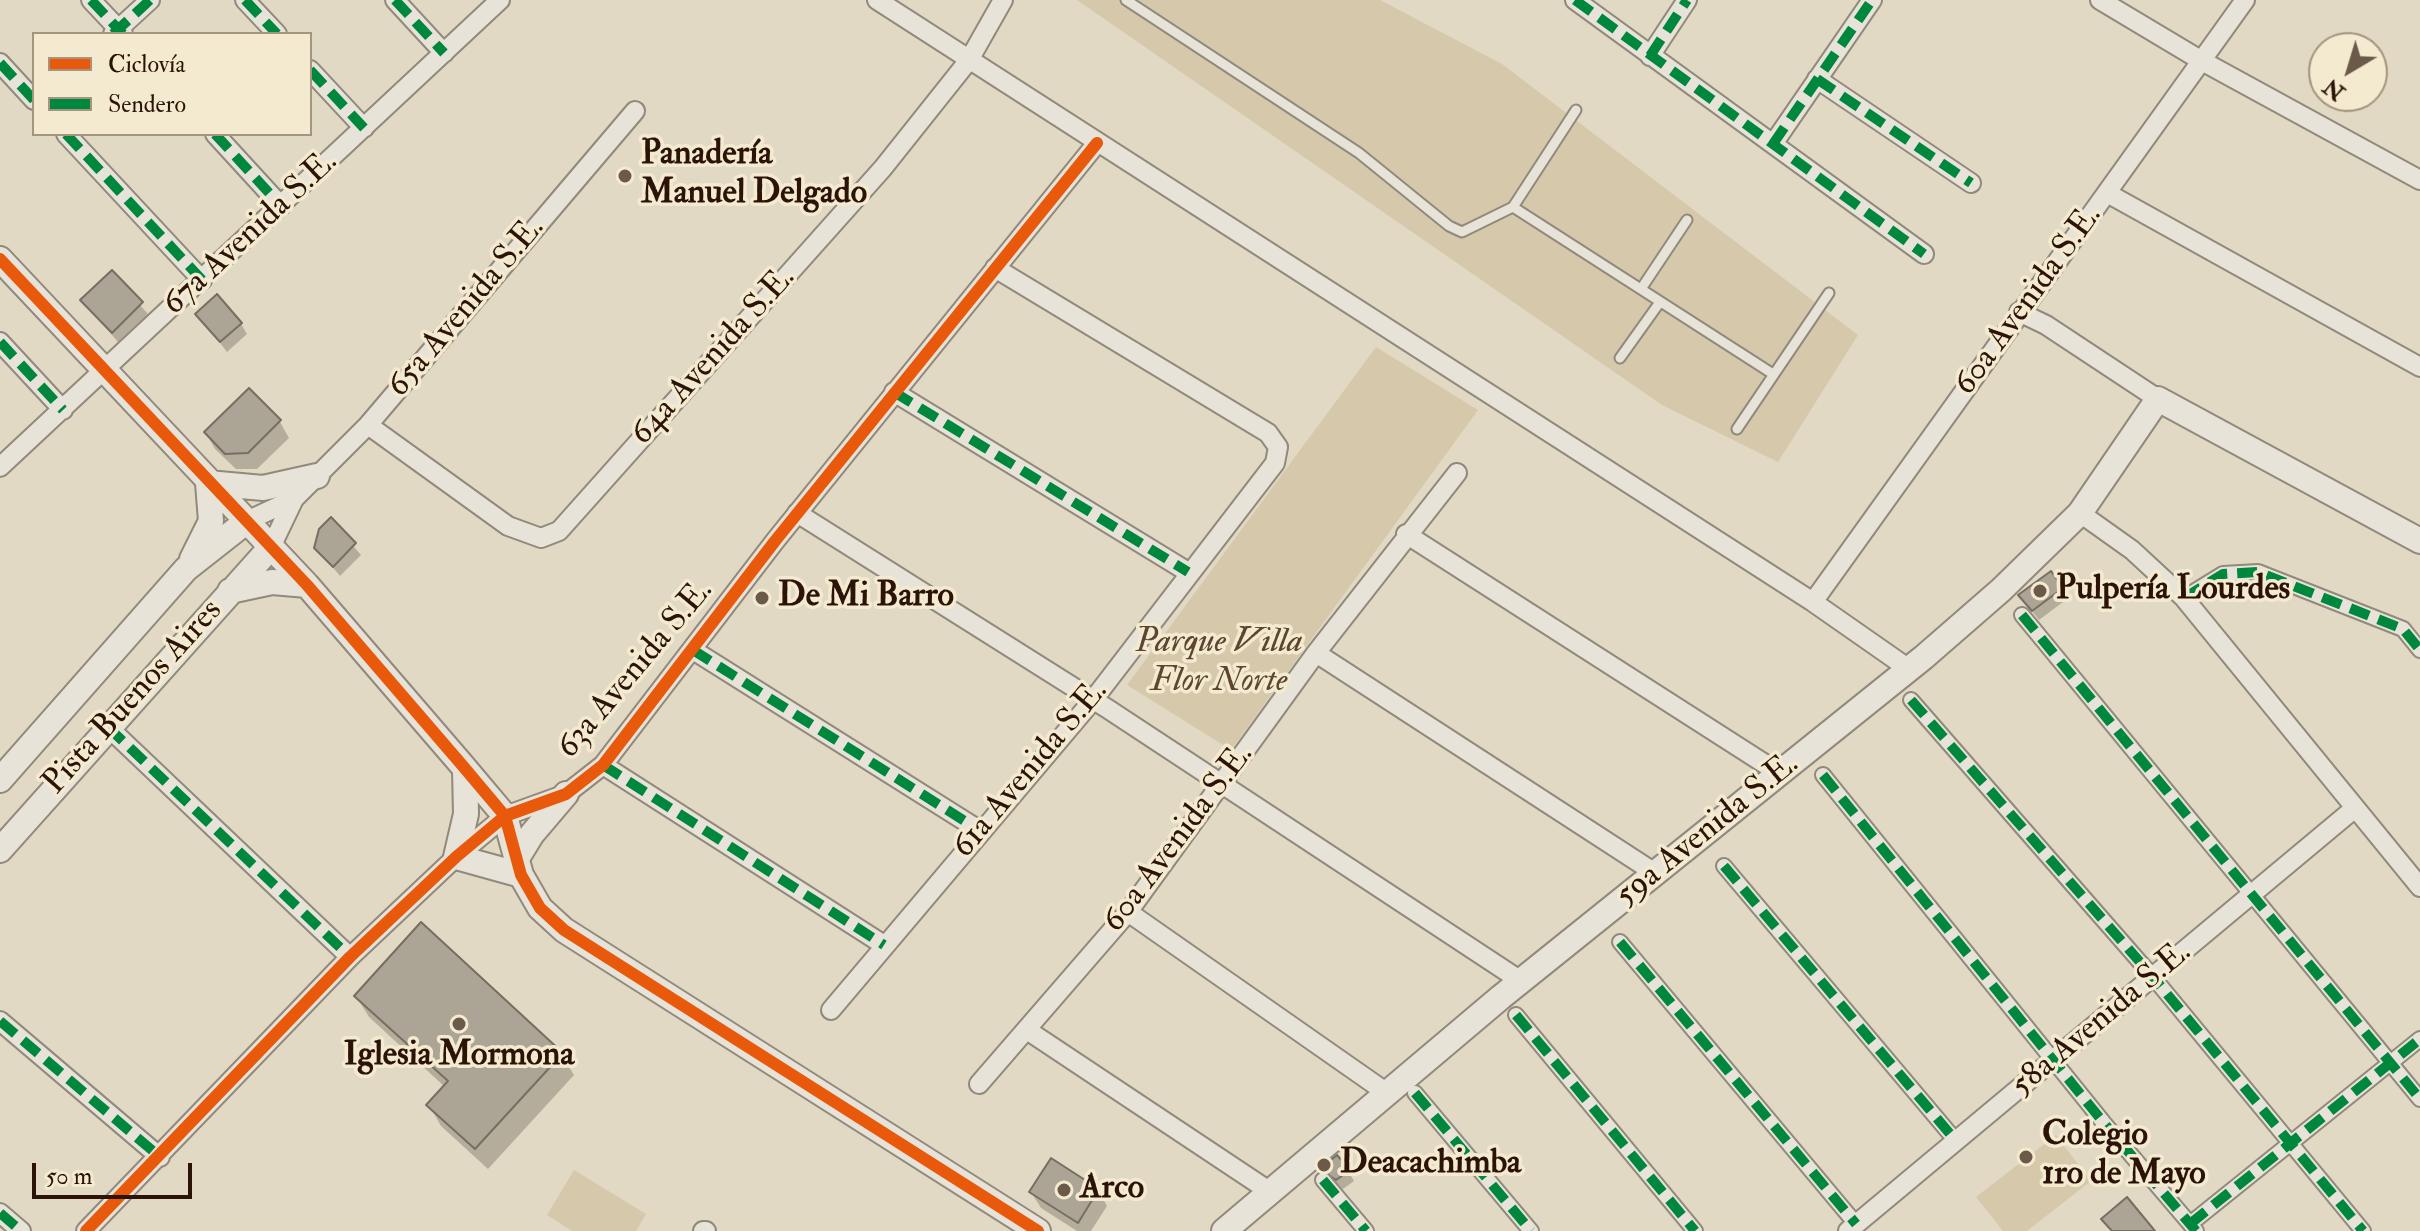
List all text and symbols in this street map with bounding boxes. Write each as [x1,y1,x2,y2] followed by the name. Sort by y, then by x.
[32,32,312,136] legend
[2308,32,2388,112] north arrow
[108,49,185,80] text: Ciclovía
[2318,72,2351,106] text: N
[108,89,186,120] text: Sendero
[641,136,867,216] place label: Panadería Manuel Delgado
[155,143,347,325] street label: 67a Avenida S.E.
[616,167,634,185] marker: Panadería Manuel Delgado
[1946,198,2112,404] street label: 60a Avenida S.E.
[380,209,554,407] street label: 65a Avenida S.E.
[623,259,805,455] street label: 64a Avenida S.E.
[2056,571,2290,611] place label: Pulpería Lourdes
[549,572,723,768] street label: 63a Avenida S.E.
[778,578,954,618] place label: De Mi Barro
[2031,582,2049,600] marker: Pulpería Lourdes
[753,589,771,607] marker: De Mi Barro
[36,592,232,804] street label: Pista Buenos Aires
[1135,624,1303,704] park label: Parque Villa Flor Norte
[945,673,1117,867] street label: 61a Avenida S.E.
[1095,737,1263,941] street label: 60a Avenida S.E.
[1608,745,1808,917] street label: 59a Avenida S.E.
[2004,933,2200,1107] street label: 58a Avenida S.E.
[450,1015,468,1033] marker: Iglesia Mormona
[344,1037,574,1077] place label: Iglesia Mormona
[2042,1117,2206,1196] place label: Colegio 1ro de Mayo
[1340,1145,1521,1185] place label: Deacachimba
[36,1147,196,1197] scale bar
[2017,1148,2035,1166] marker: Colegio 1ro de Mayo
[1315,1156,1333,1174] marker: Deacachimba
[46,1161,92,1192] text: 50 m
[1080,1170,1144,1210] place label: Arco
[1055,1181,1073,1199] marker: Arco

